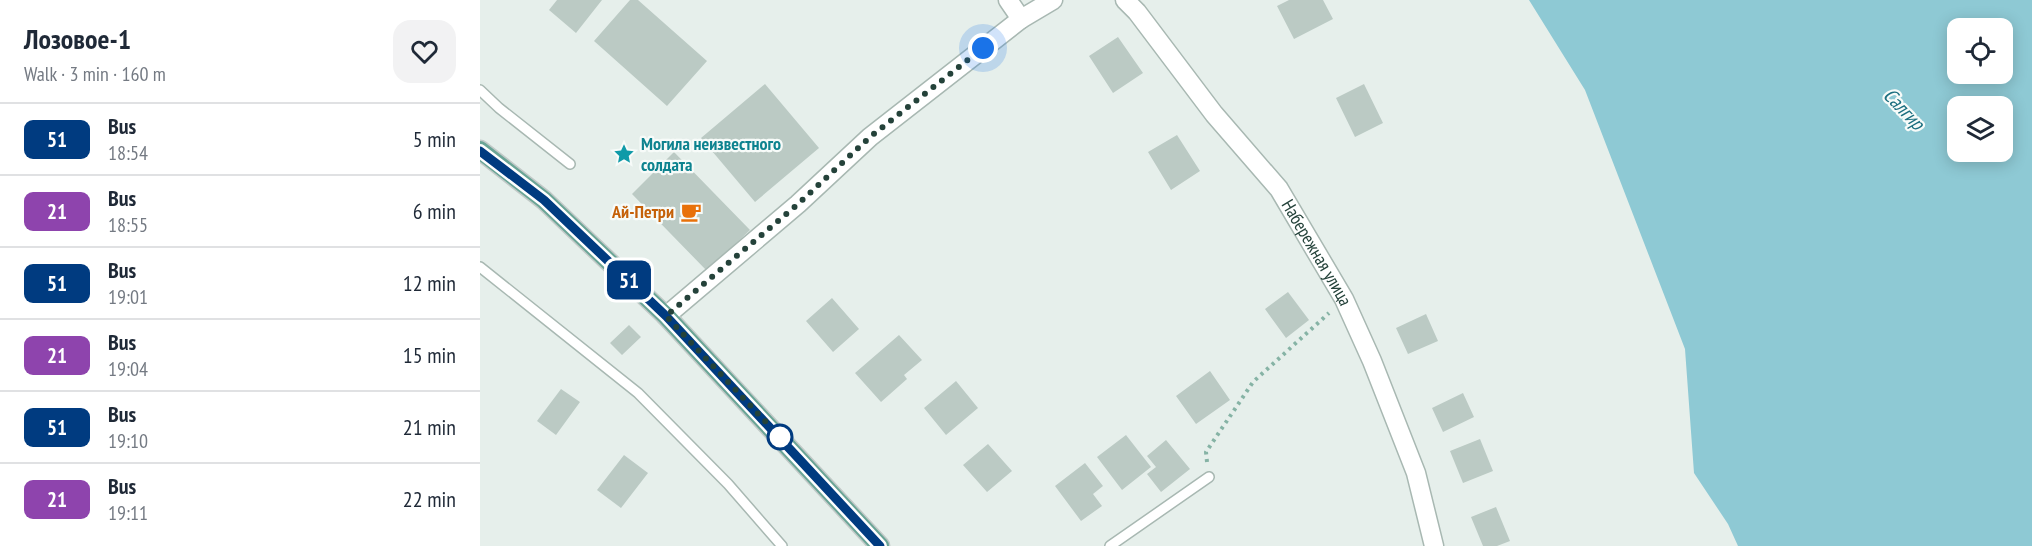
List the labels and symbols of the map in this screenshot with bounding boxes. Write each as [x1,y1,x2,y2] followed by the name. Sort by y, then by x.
[968,33,998,63] your location
[1878,82,1931,136] water label: Салгир
[641,132,781,176] place label: Могила неизвестного солдата
[612,142,636,166] place icon: Могила неизвестного солдата
[1277,195,1357,309] street label: Набережная улица
[611,200,674,223] place label: Ай-Петри
[679,200,703,224] cafe icon: Ай-Петри
[602,260,656,300] line badge: 51
[767,424,793,450] unlabelled marker

